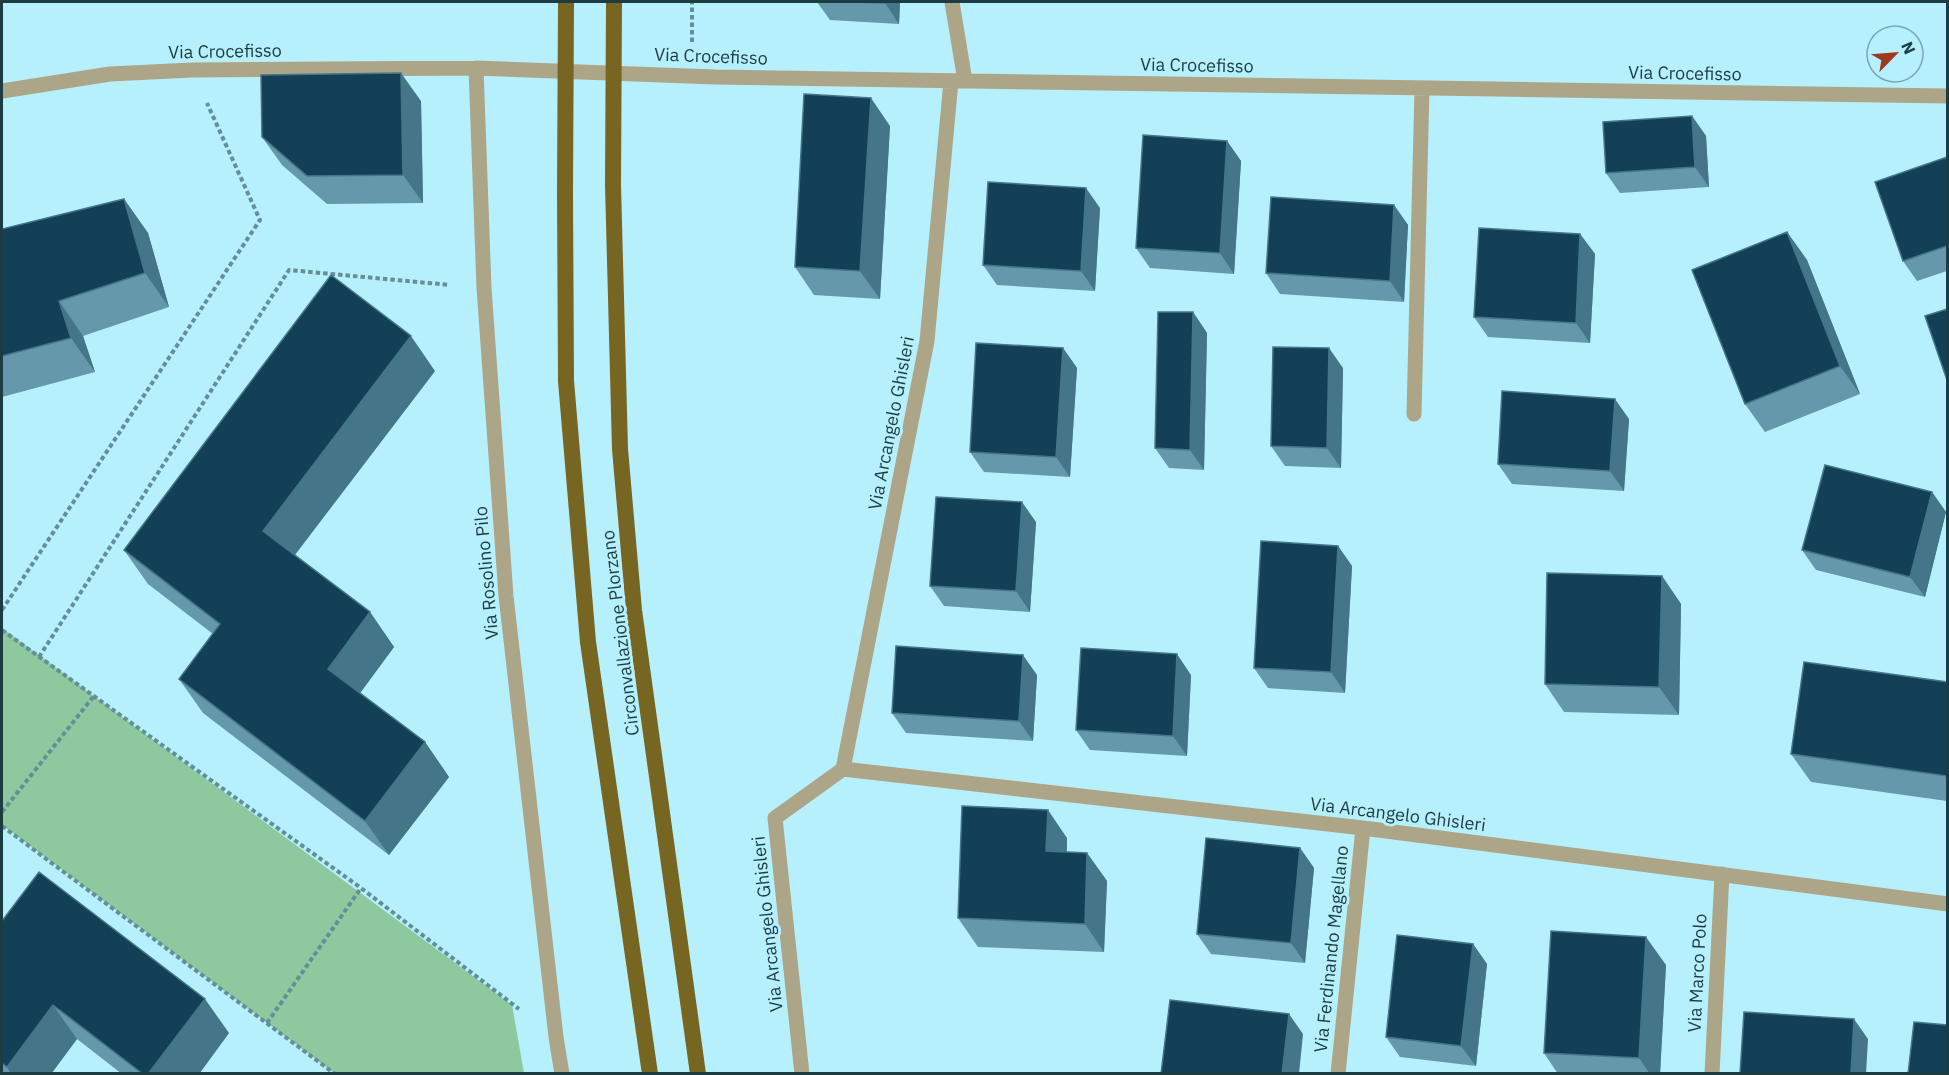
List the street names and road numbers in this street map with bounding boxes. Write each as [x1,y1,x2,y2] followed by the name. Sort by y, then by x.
[168,39,282,63] street label: Via Crocefisso
[654,43,768,69] street label: Via Crocefisso
[1140,53,1254,77] street label: Via Crocefisso
[1628,61,1742,85] street label: Via Crocefisso
[863,334,919,512] street label: Via Arcangelo Ghisleri
[469,505,503,641] street label: Via Rosolino Pilo
[596,529,644,737] street label: Circonvallazione Plorzano
[1309,792,1487,836] street label: Via Arcangelo Ghisleri
[746,835,788,1013] street label: Via Arcangelo Ghisleri
[1309,844,1353,1054] street label: Via Ferdinando Magellano
[1682,913,1712,1033] street label: Via Marco Polo

